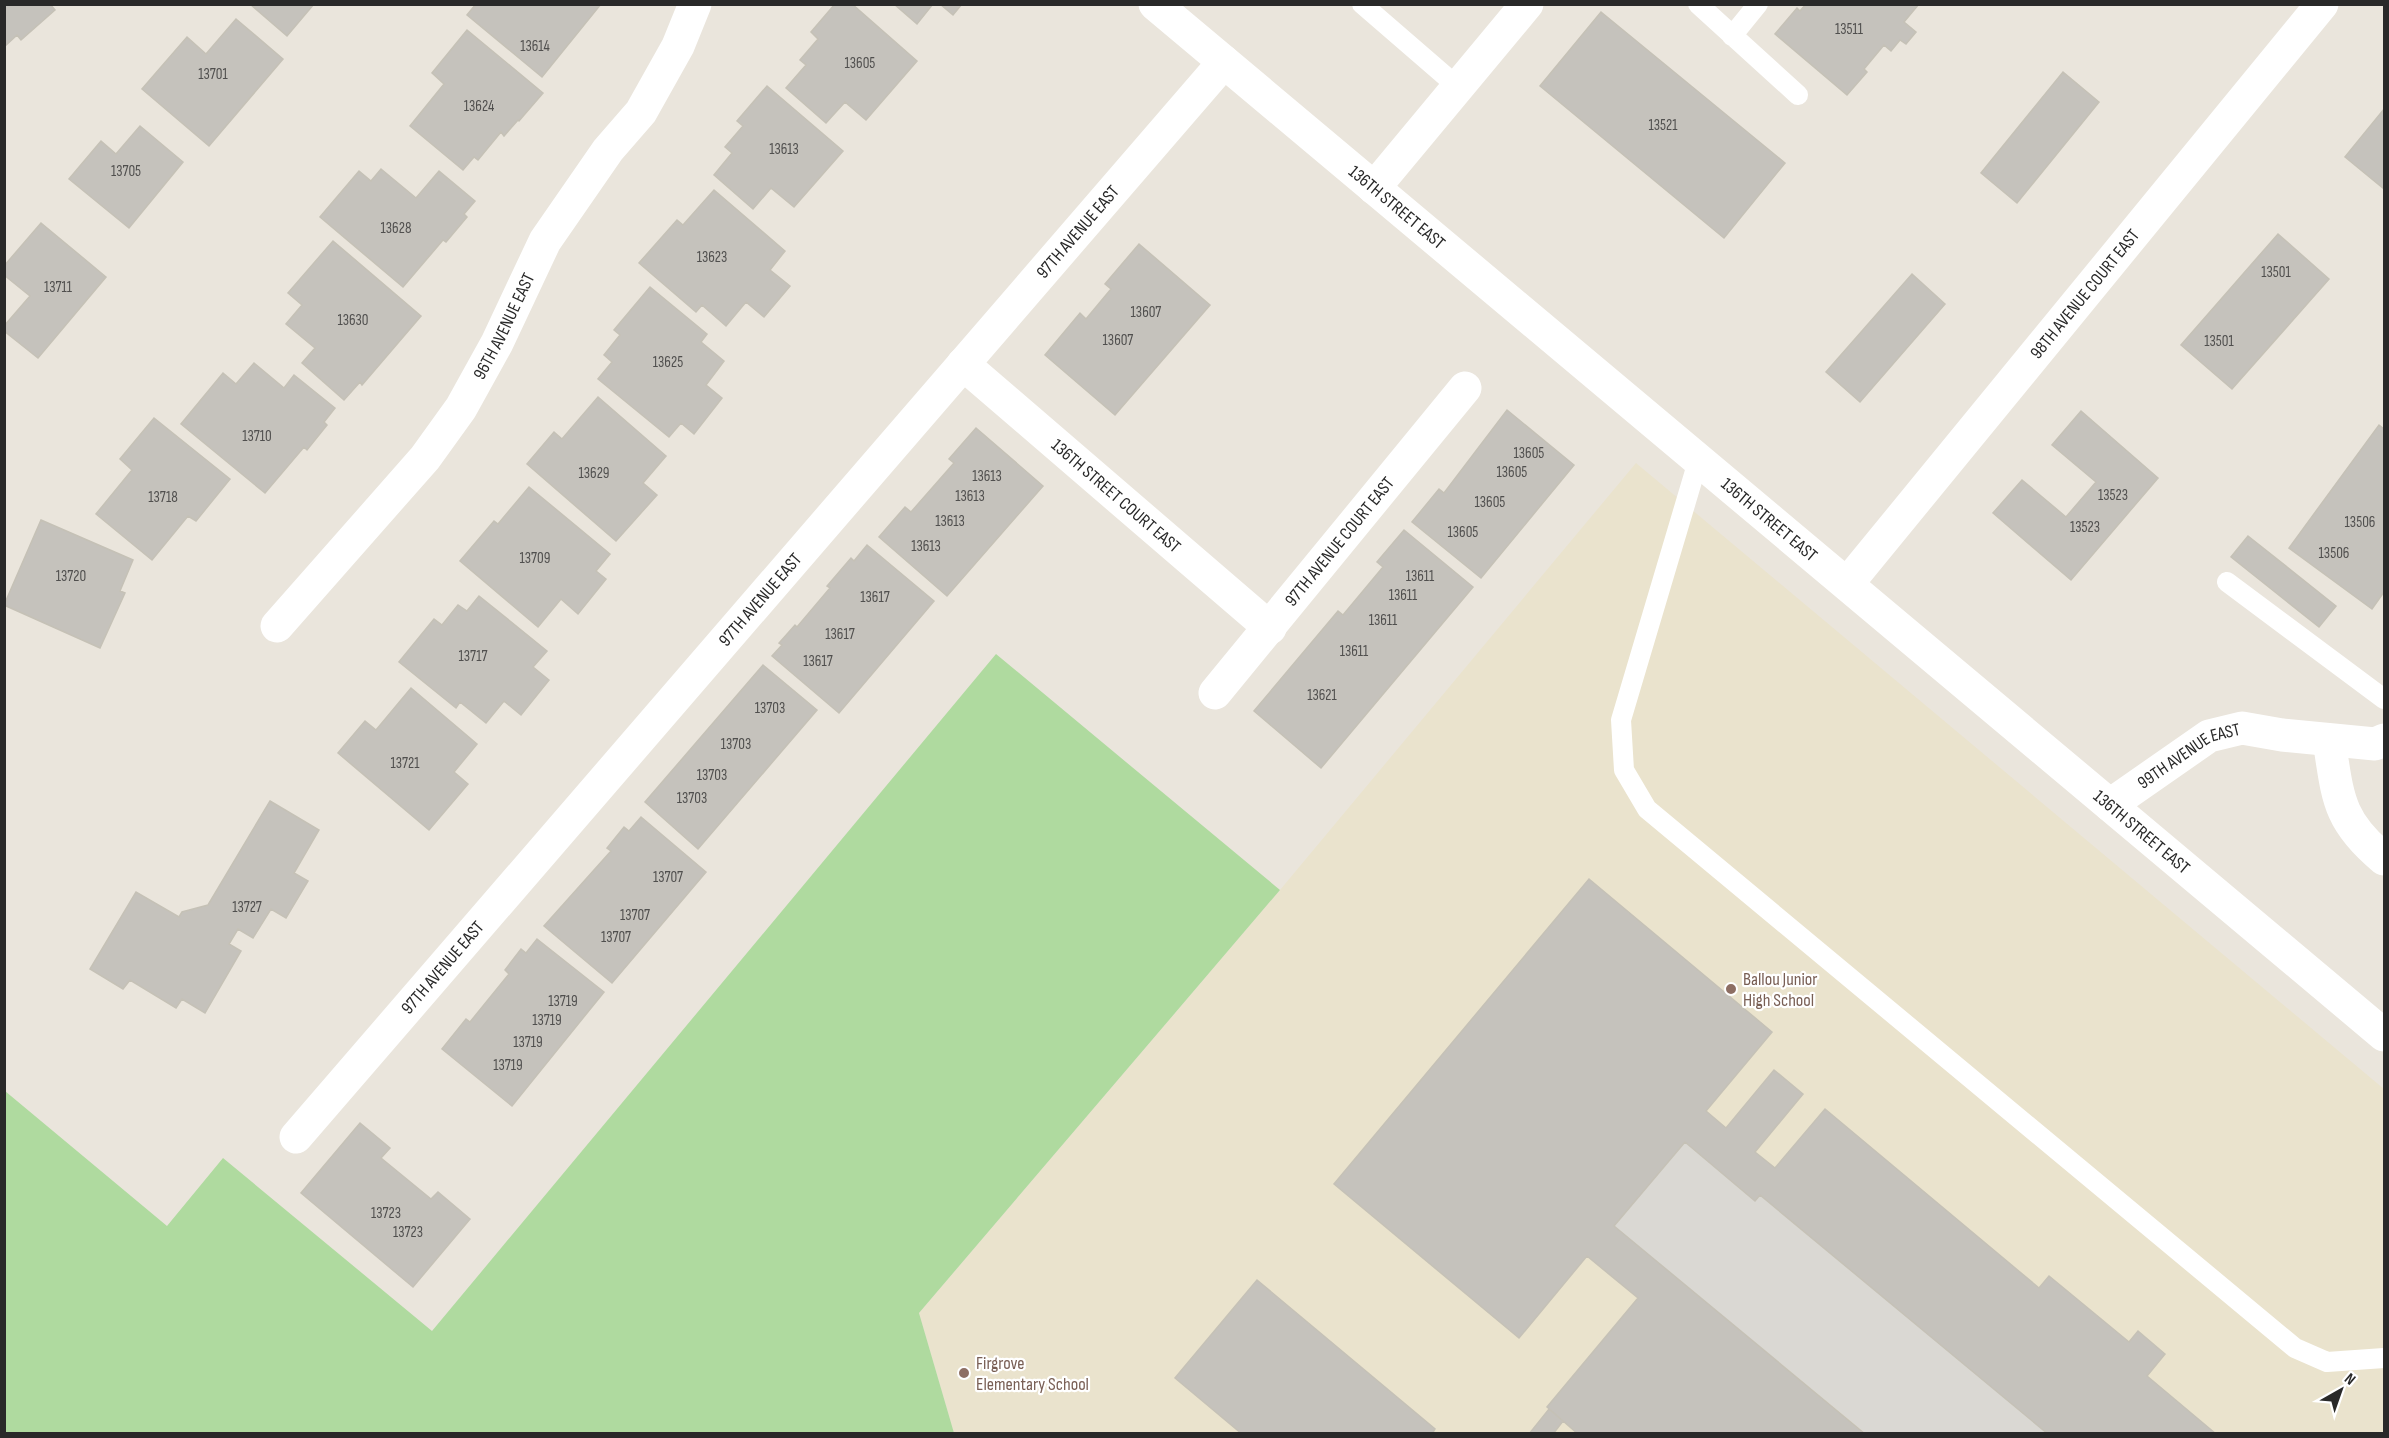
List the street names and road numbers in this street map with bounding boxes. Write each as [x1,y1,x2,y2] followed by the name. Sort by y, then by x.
[1345,161,1449,253] street label: 136TH STREET EAST
[1032,181,1123,282] street label: 97TH AVENUE EAST
[2025,225,2144,363] street label: 98TH AVENUE COURT EAST
[469,270,539,383] street label: 96TH AVENUE EAST
[1047,434,1185,557] street label: 136TH STREET COURT EAST
[1280,473,1398,610] street label: 97TH AVENUE COURT EAST
[1717,473,1822,566] street label: 136TH STREET EAST
[714,549,806,650] street label: 97TH AVENUE EAST
[2133,718,2242,793] street label: 99TH AVENUE EAST
[2089,785,2194,878] street label: 136TH STREET EAST
[397,917,488,1018] street label: 97TH AVENUE EAST

